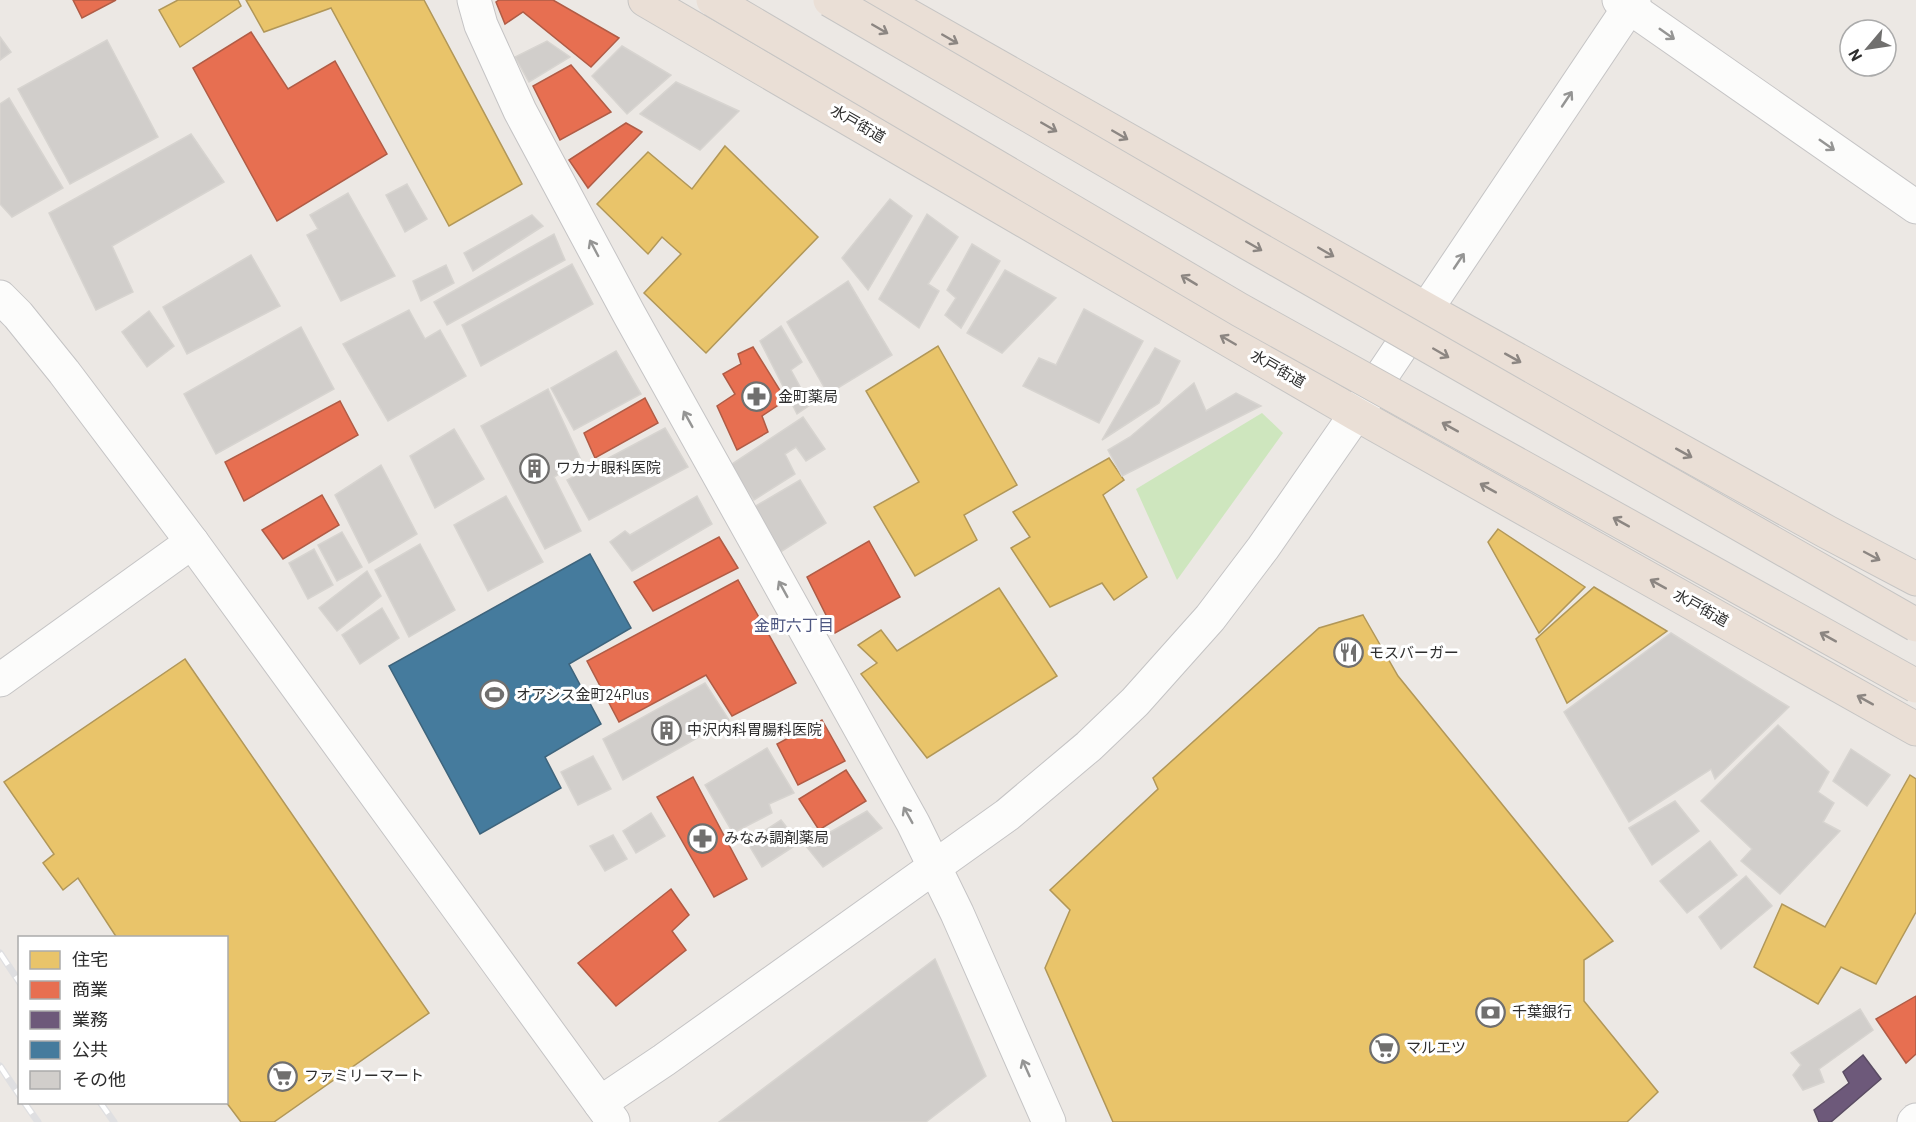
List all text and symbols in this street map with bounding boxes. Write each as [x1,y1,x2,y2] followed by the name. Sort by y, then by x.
[1838,18,1898,78] north arrow
[871,24,888,36] one-way arrow
[1658,28,1675,40] one-way arrow
[941,34,959,45] one-way arrow
[1844,46,1865,65] text: N
[1561,90,1574,107] one-way arrow
[828,100,889,146] street label: 水戸街道
[1040,122,1057,134] one-way arrow
[1111,130,1128,142] one-way arrow
[1818,139,1834,151] one-way arrow
[588,240,599,258] one-way arrow
[1245,241,1262,253] one-way arrow
[1317,247,1334,259] one-way arrow
[1453,253,1465,269] one-way arrow
[1181,274,1198,286] one-way arrow
[1220,333,1237,345] one-way arrow
[1248,345,1309,391] street label: 水戸街道
[1433,348,1450,360] one-way arrow
[1504,353,1522,364] one-way arrow
[741,381,773,413] pharmacy icon: 金町薬局
[778,387,838,405] place label: 金町薬局
[682,411,694,428] one-way arrow
[1442,421,1460,432] one-way arrow
[1675,447,1692,459] one-way arrow
[519,452,551,484] building icon: ワカナ眼科医院
[556,458,661,476] place label: ワカナ眼科医院
[1480,482,1497,494] one-way arrow
[1613,516,1630,528] one-way arrow
[1862,551,1880,562] one-way arrow
[1650,578,1668,589] one-way arrow
[777,581,788,599] one-way arrow
[1671,585,1732,630] street label: 水戸街道
[754,615,834,634] district label: 金町六丁目
[1820,631,1837,643] one-way arrow
[1332,637,1364,669] restaurant icon: モスバーガー
[1369,643,1459,661] place label: モスバーガー
[479,679,511,711] sports icon: オアシス金町24Plus
[516,685,649,703] place label: オアシス金町24Plus
[1857,694,1874,706] one-way arrow
[650,714,682,746] building icon: 中沢内科胃腸科医院
[687,720,822,738] place label: 中沢内科胃腸科医院
[902,807,914,824] one-way arrow
[687,822,719,854] pharmacy icon: みなみ調剤薬局
[724,828,829,846] place label: みなみ調剤薬局
[18,936,228,1104] legend
[72,948,108,970] text: 住宅
[72,978,108,1000] text: 商業
[1475,996,1507,1028] bank icon: 千葉銀行
[1512,1002,1572,1020] place label: 千葉銀行
[72,1008,108,1030] text: 業務
[1369,1032,1401,1064] supermarket icon: マルエツ
[72,1038,108,1060] text: 公共
[1406,1038,1466,1056] place label: マルエツ
[267,1060,299,1092] supermarket icon: ファミリーマート
[1019,1060,1031,1078] one-way arrow
[304,1066,424,1084] place label: ファミリーマート
[72,1068,126,1090] text: その他

